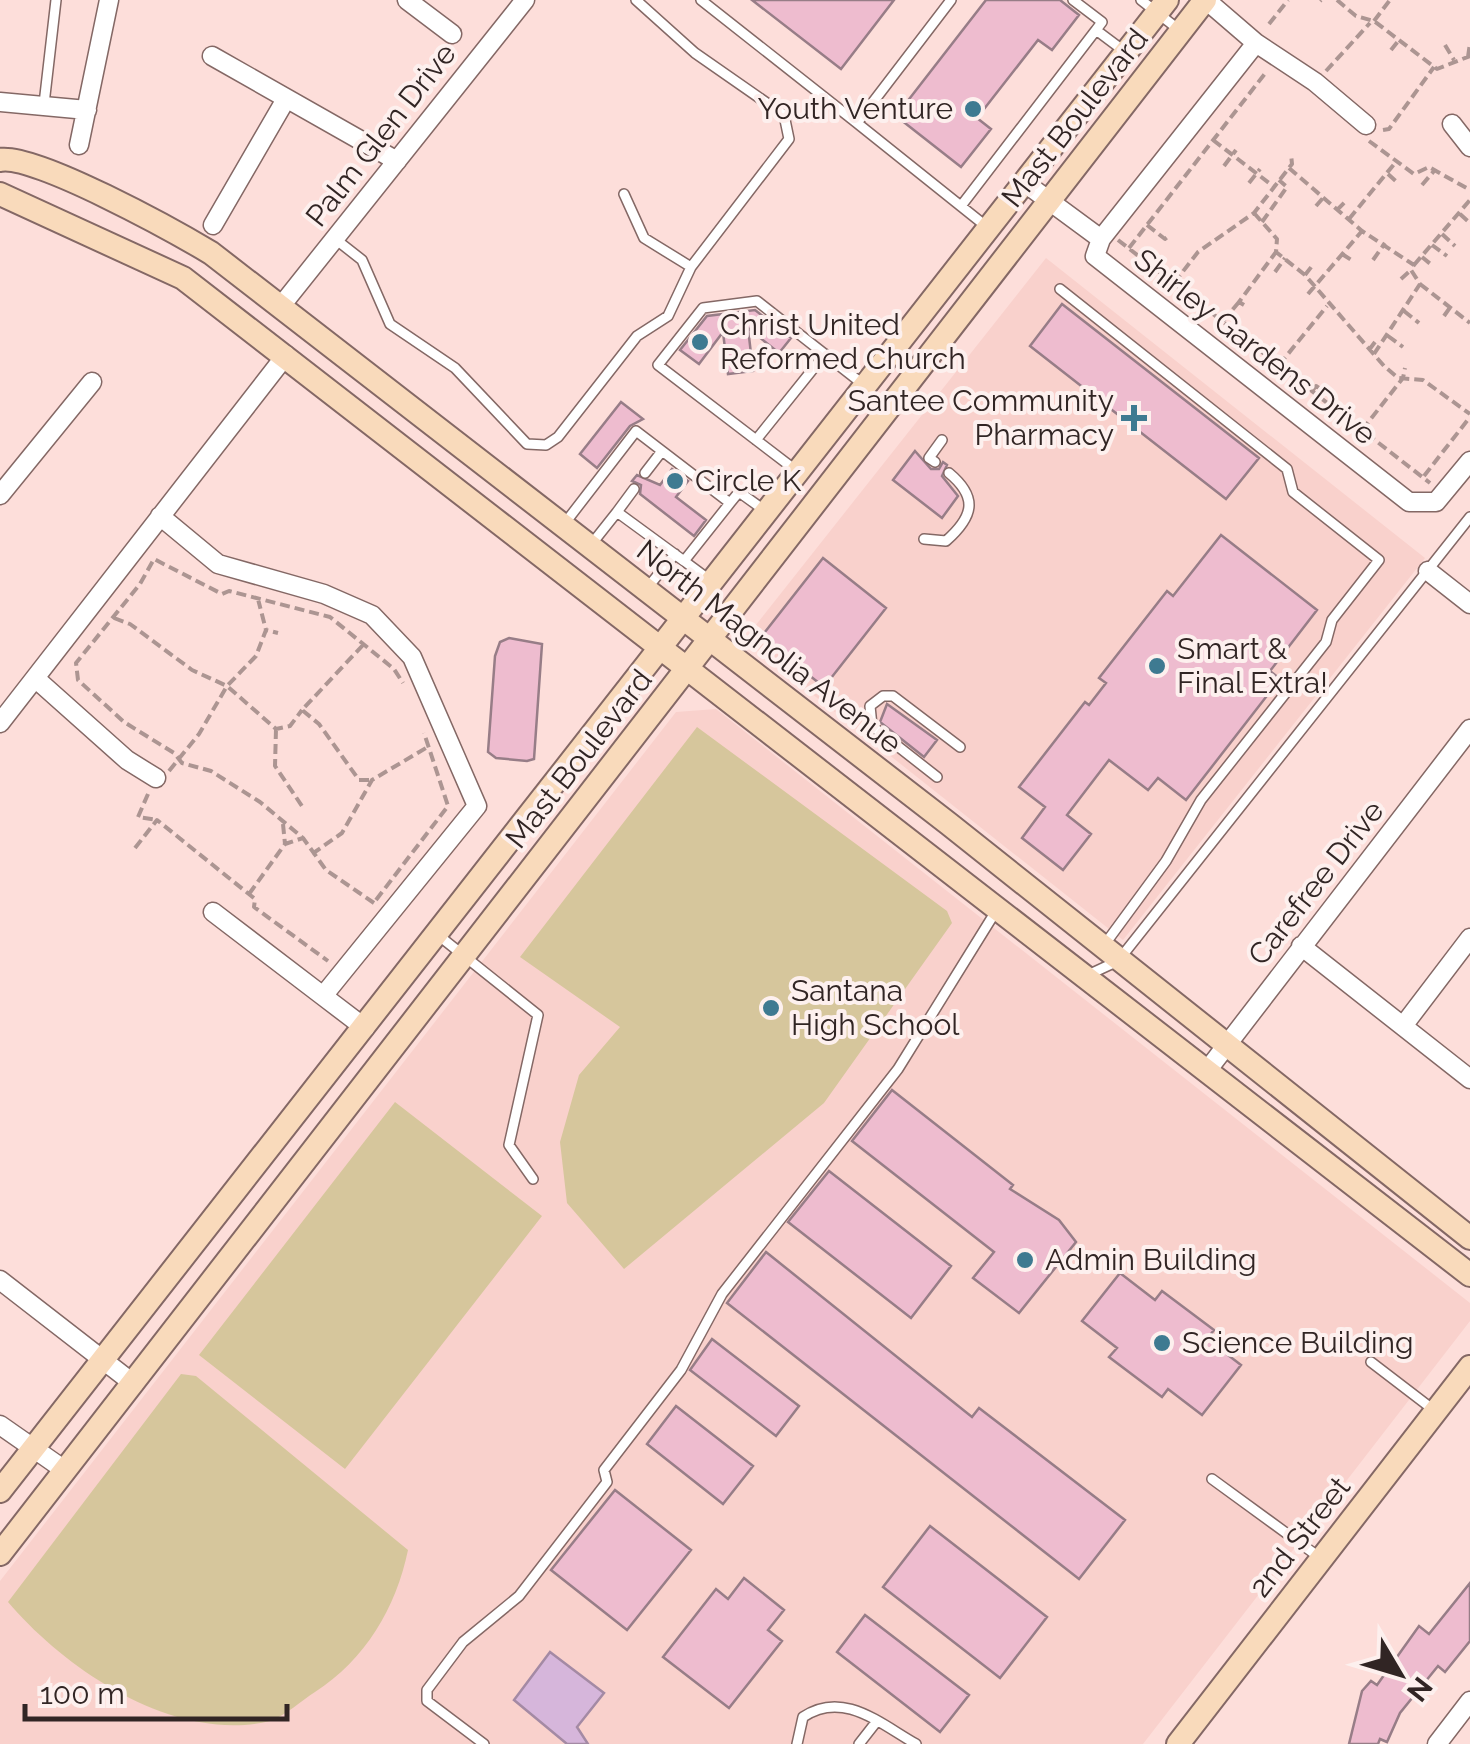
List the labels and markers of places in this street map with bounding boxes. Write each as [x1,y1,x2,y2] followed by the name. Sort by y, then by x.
[758,91,953,126] place label: Youth Venture
[962,98,984,120] marker: Youth Venture
[720,307,966,376] place label: Christ United Reformed Church
[689,331,711,353] marker: Christ United Reformed Church
[848,383,1114,452] place label: Santee Community Pharmacy
[1123,407,1145,429] marker: Santee Community Pharmacy
[695,463,802,498] place label: Circle K
[664,470,686,492] marker: Circle K
[1177,631,1328,700] place label: Smart & Final Extra!
[1146,655,1168,677] marker: Smart & Final Extra!
[791,973,960,1042] place label: Santana High School
[760,997,782,1019] marker: Santana High School
[1045,1242,1256,1277] place label: Admin Building
[1014,1249,1036,1271] marker: Admin Building
[1182,1325,1414,1360] place label: Science Building
[1151,1332,1173,1354] marker: Science Building

